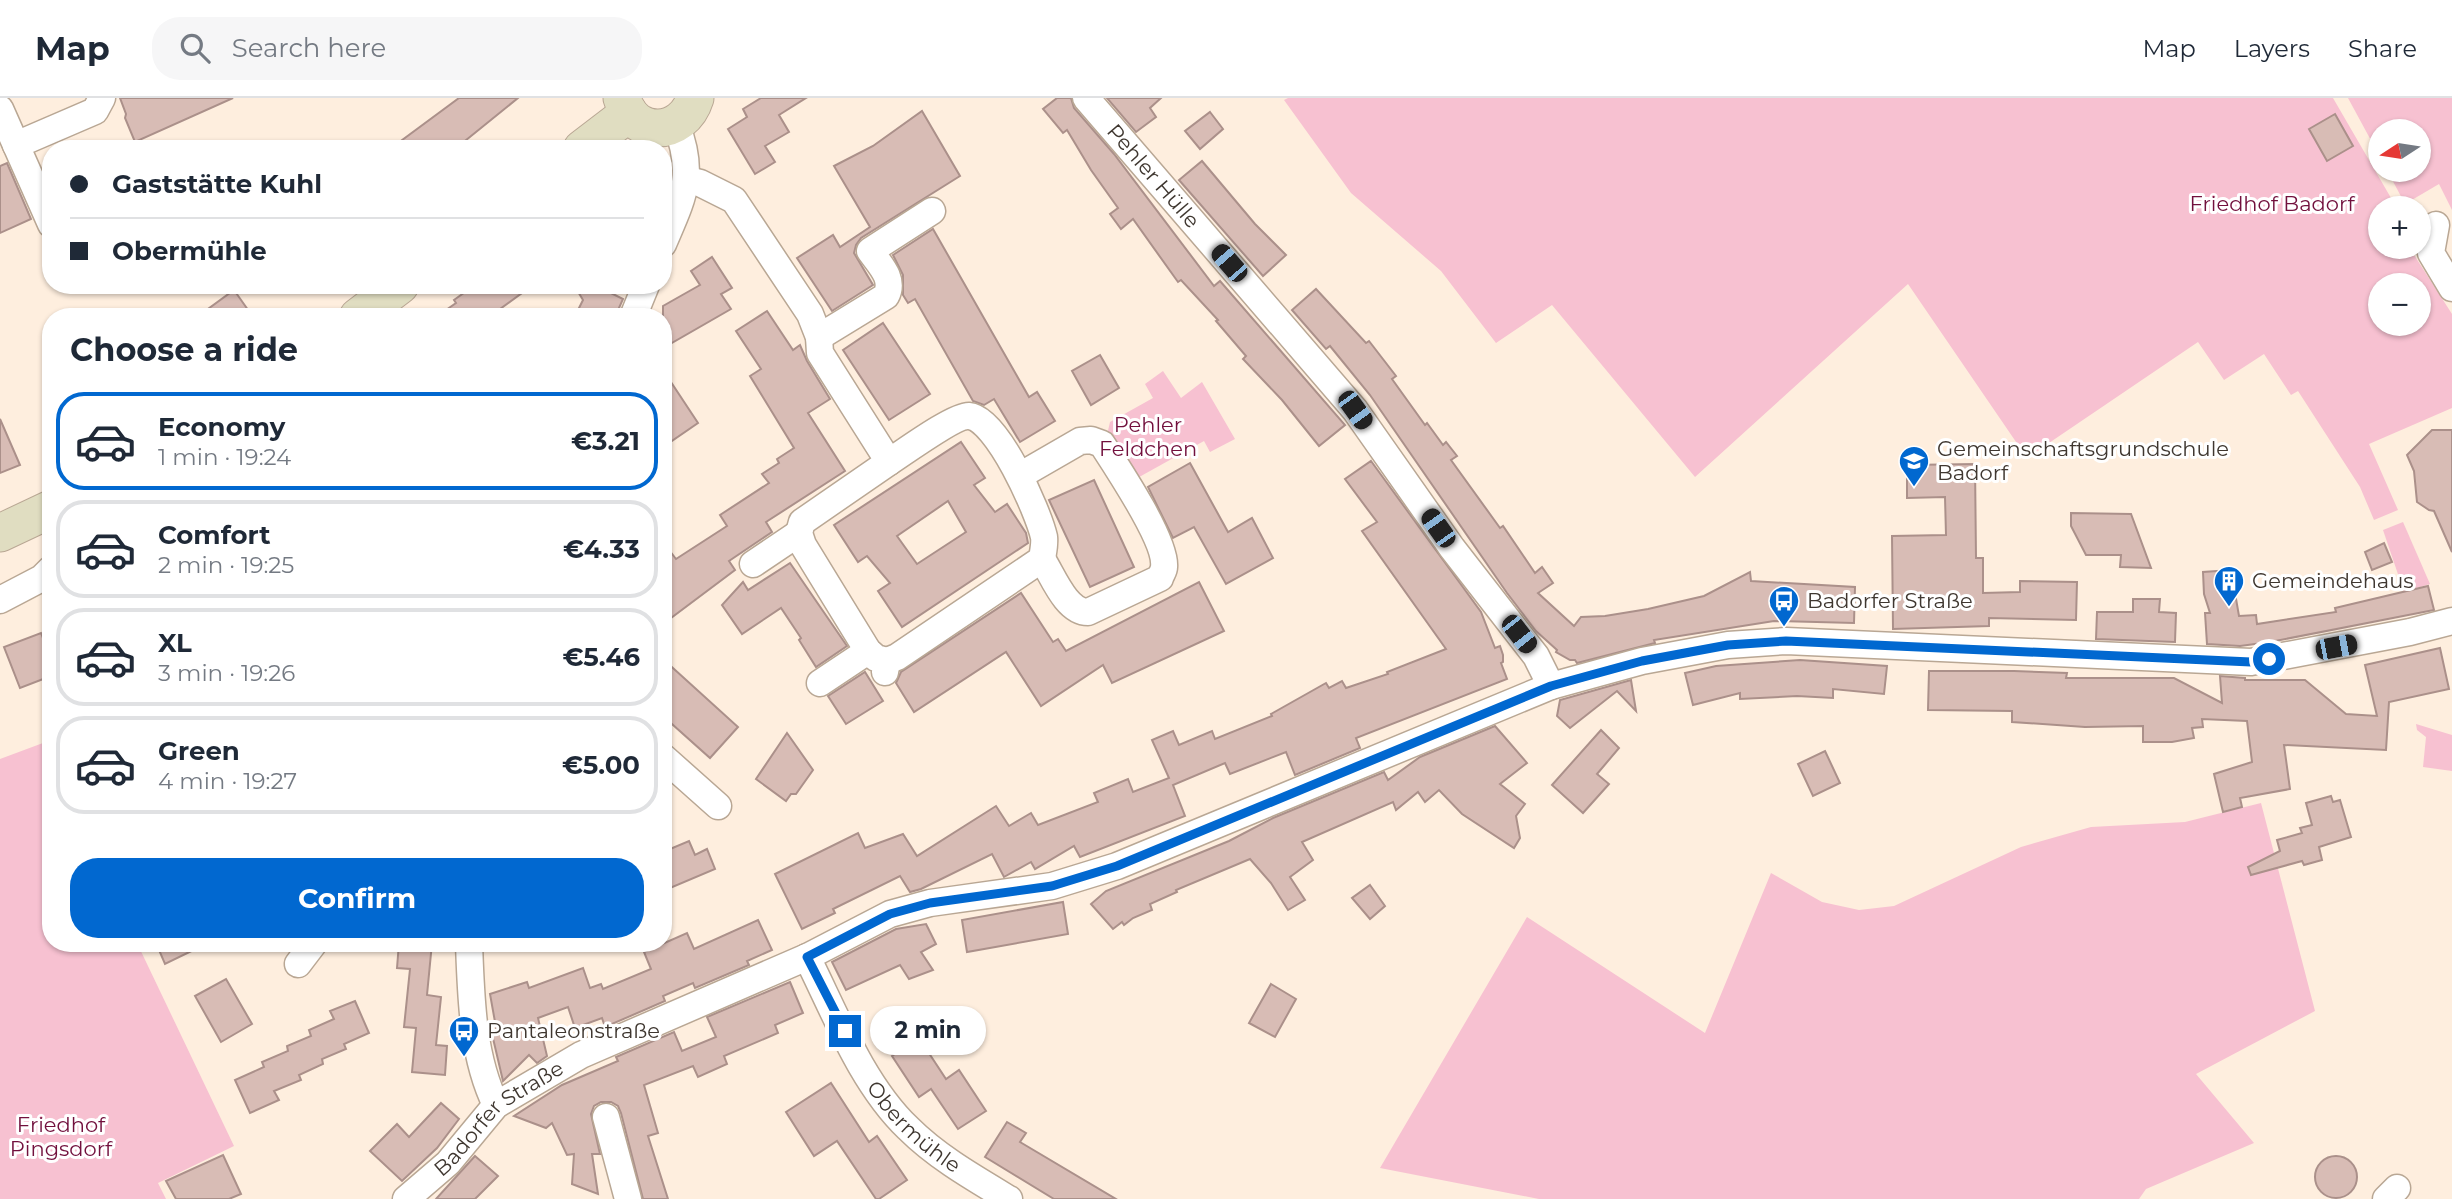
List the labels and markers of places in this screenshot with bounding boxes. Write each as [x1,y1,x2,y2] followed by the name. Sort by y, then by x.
[1937,436,2229,485] place label: Gemeinschaftsgrundschule Badorf
[1897,444,1931,488] school or university icon: Gemeinschaftsgrundschule Badorf
[2212,564,2246,608] building icon: Gemeindehaus
[2252,568,2414,593] place label: Gemeindehaus
[1767,584,1801,628] bus stop icon: Badorfer Straße
[1807,588,1973,613] place label: Badorfer Straße
[447,1014,481,1058] bus stop icon: Pantaleonstraße
[487,1018,660,1043] place label: Pantaleonstraße

